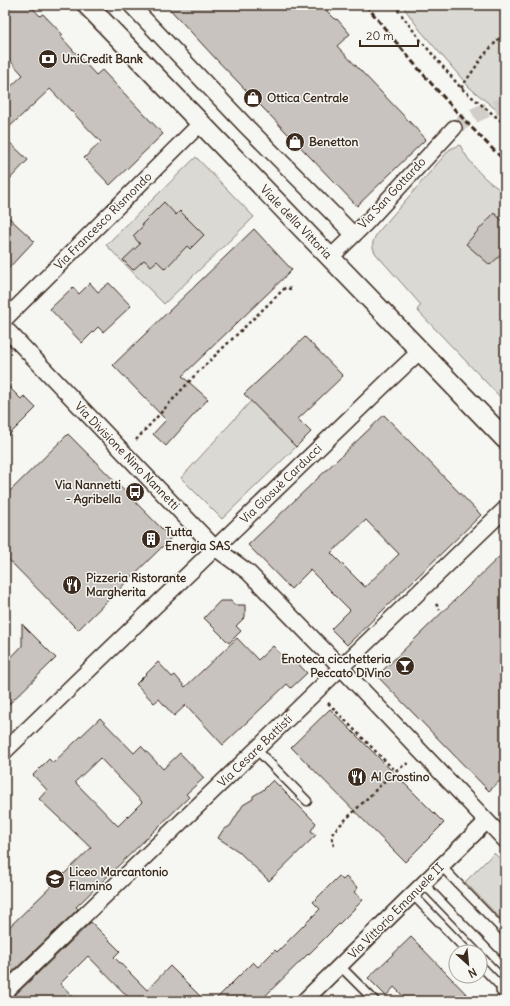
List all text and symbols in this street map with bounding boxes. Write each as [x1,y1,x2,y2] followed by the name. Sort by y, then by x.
[360,22,418,48] scale bar
[366,28,394,43] text: 20 m
[37,48,59,70] bank icon: UniCredit Bank
[62,51,143,66] place label: UniCredit Bank
[242,87,264,109] shop icon: Ottica Centrale
[267,90,349,105] place label: Ottica Centrale
[284,131,306,153] shop icon: Benetton
[309,134,359,149] place label: Benetton
[355,154,429,231] street label: Via San Gottardo
[51,169,155,273] street label: Via Francesco Rismondo
[257,182,336,262] street label: Viale della Vittoria
[72,398,183,513] street label: Via Divisione Nino Nannetti
[237,441,325,527] street label: Via Giosuè Carducci
[55,477,121,507] place label: Via Nannetti - Agribella
[124,481,146,503] bus stop icon: Via Nannetti - Agribella
[165,524,231,554] place label: Tutta Energia SAS
[140,528,162,550] building icon: Tutta Energia SAS
[86,570,187,600] place label: Pizzeria Ristorante Margherita
[61,574,83,596] restaurant icon: Pizzeria Ristorante Margherita
[281,651,391,680] place label: Enoteca cicchetteria Peccato DiVino
[394,655,416,677] bar icon: Enoteca cicchetteria Peccato DiVino
[214,711,295,790] street label: Via Cesare Battisti
[346,766,368,788] restaurant icon: Al Crostino
[371,769,430,784] place label: Al Crostino
[345,860,447,962] street label: Via Vittorio Emanuele II
[69,864,169,893] place label: Liceo Marcantonio Flamino
[44,868,66,890] school or university icon: Liceo Marcantonio Flamino
[448,944,488,984] north arrow
[466,965,479,981] text: N

